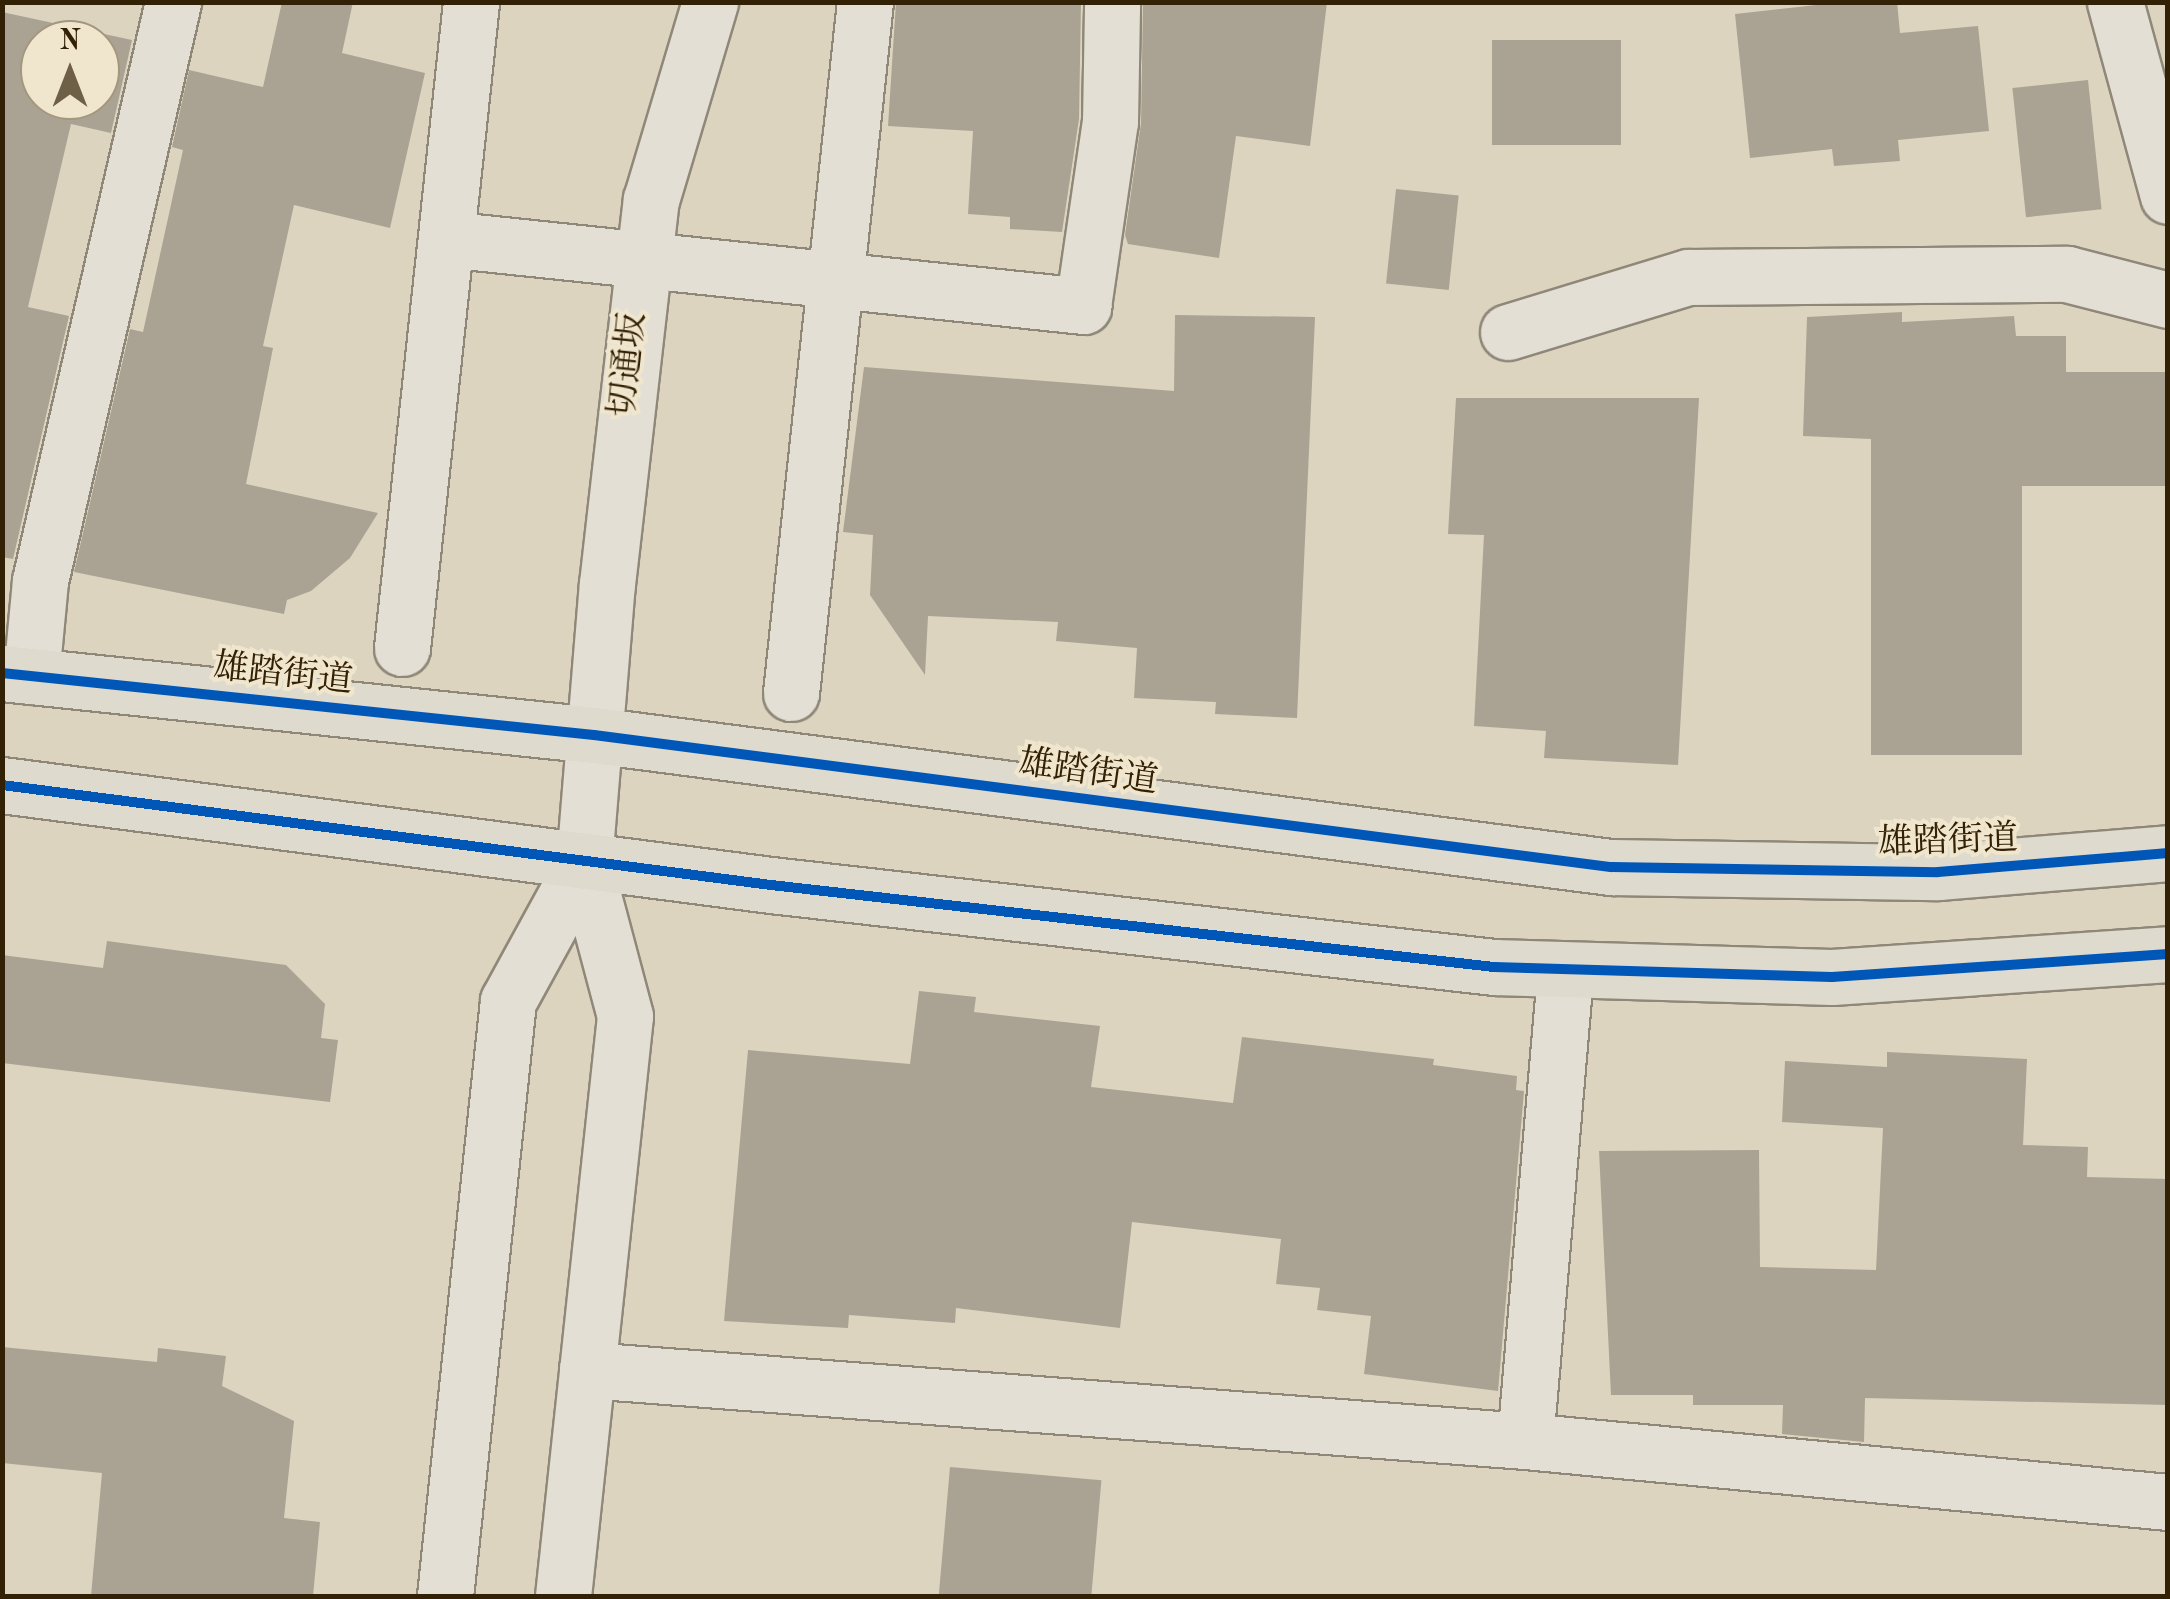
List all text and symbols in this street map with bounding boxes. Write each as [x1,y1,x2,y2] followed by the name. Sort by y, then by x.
[20,20,120,120] north arrow
[59,28,81,56] text: N
[603,311,655,419] street label: 切通坂
[211,647,355,703] street label: 雄踏街道
[1016,742,1160,804] street label: 雄踏街道
[1877,819,2019,865] street label: 雄踏街道

